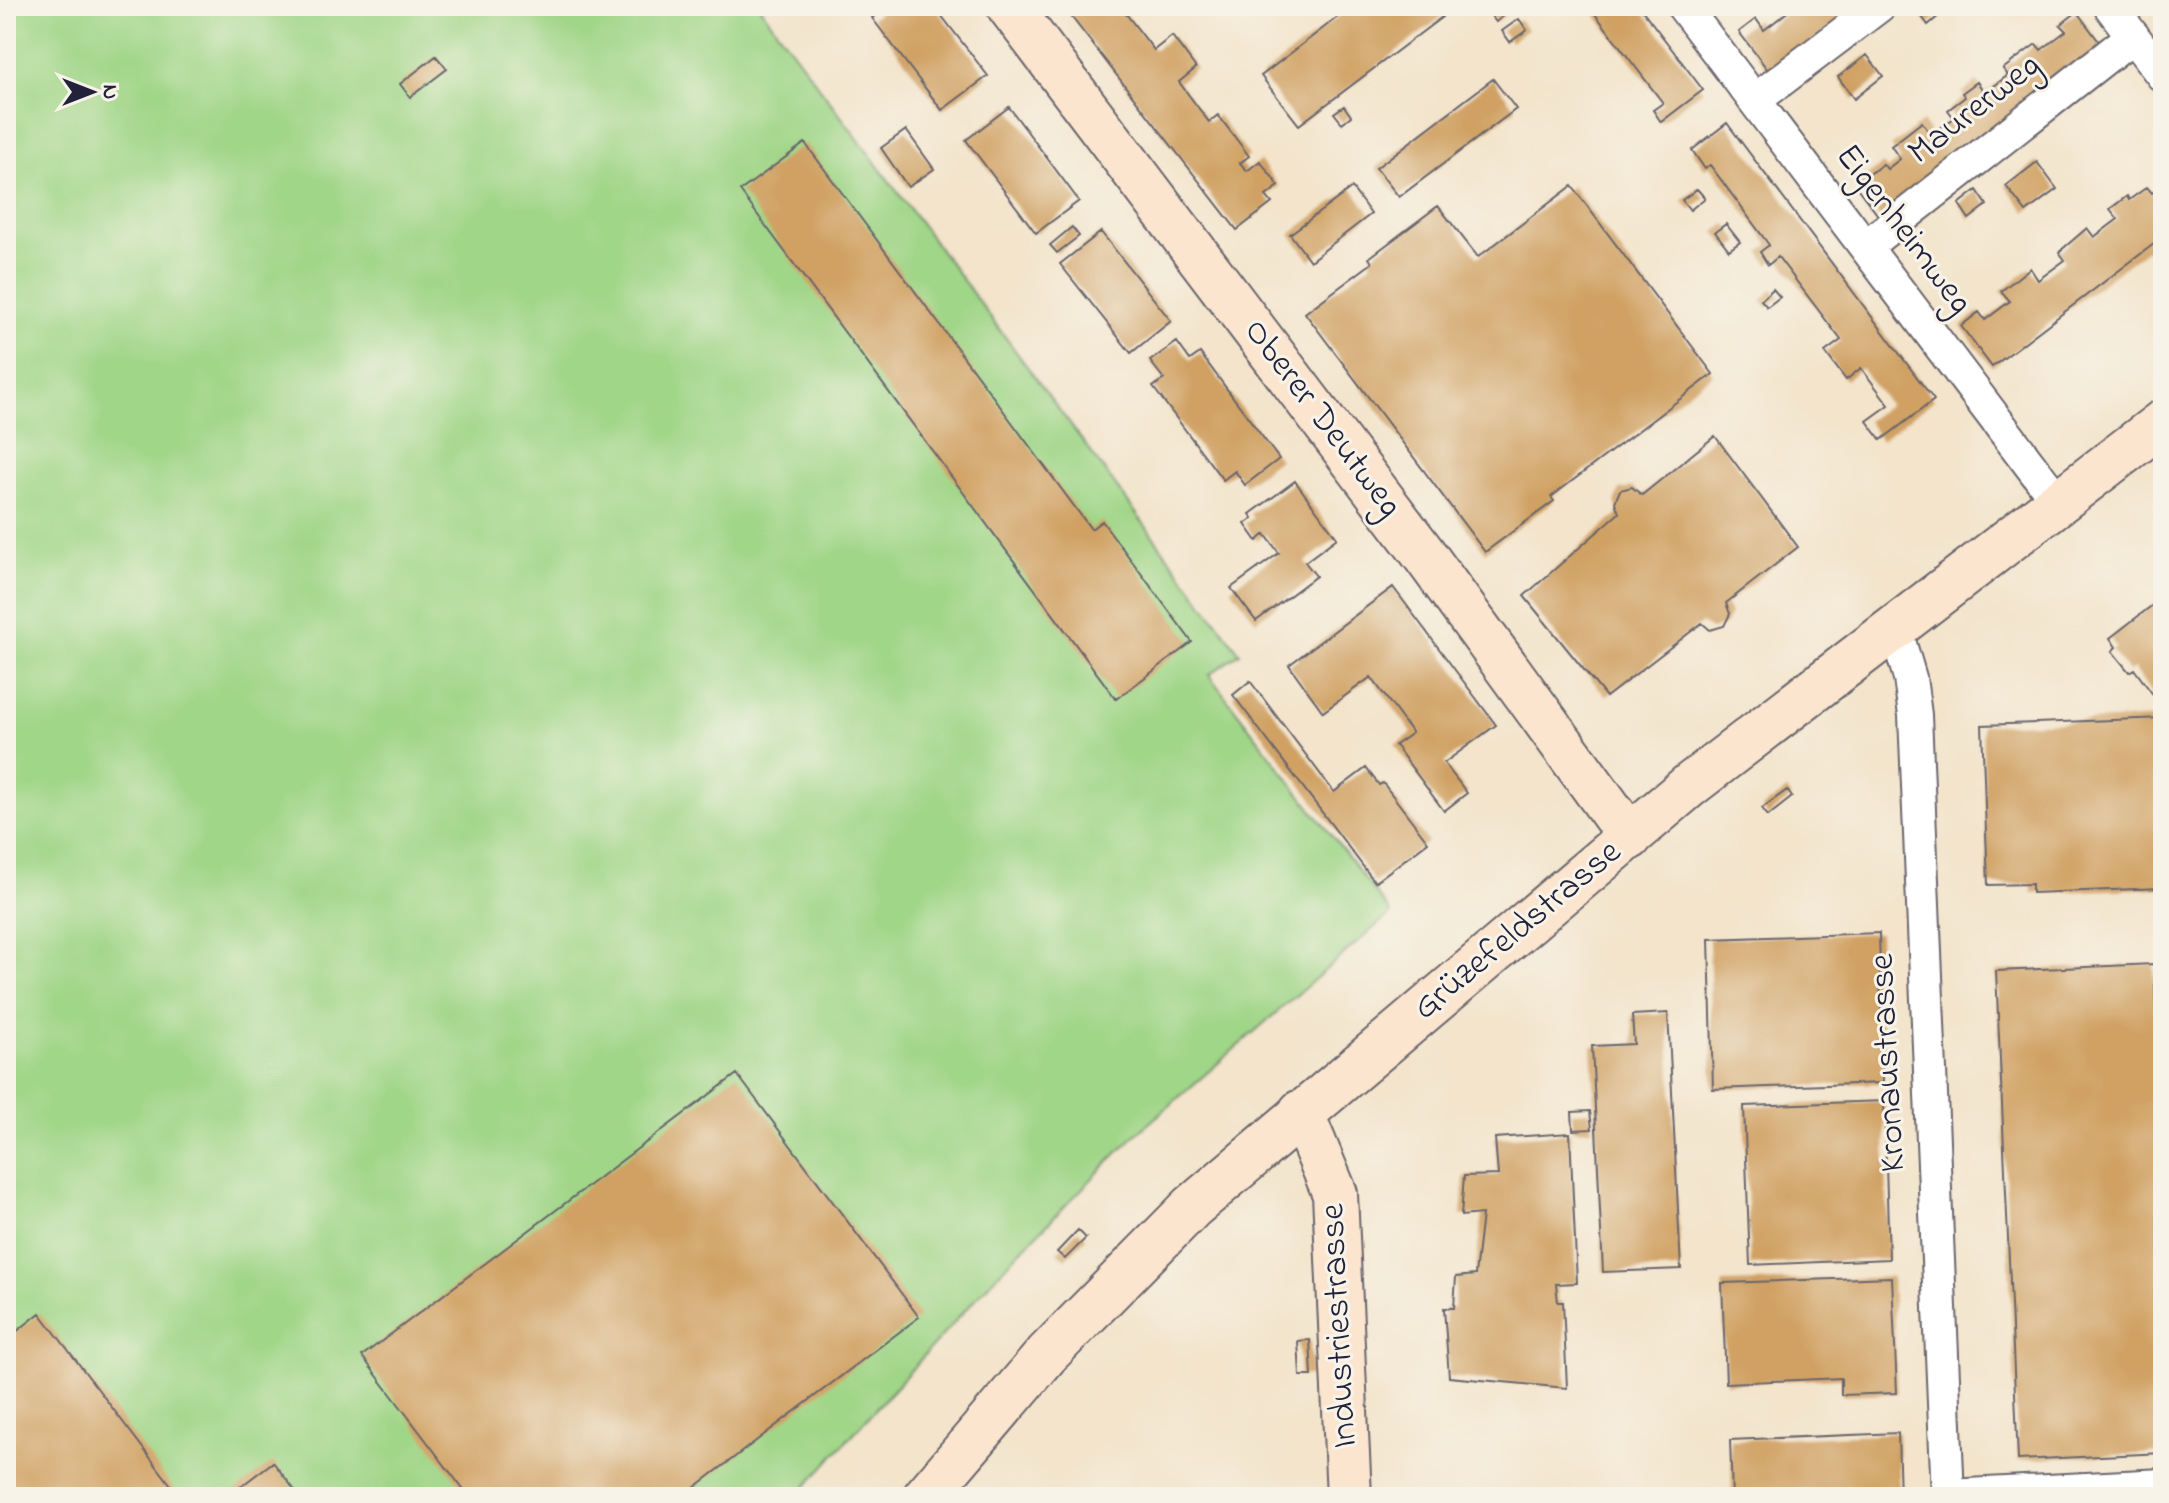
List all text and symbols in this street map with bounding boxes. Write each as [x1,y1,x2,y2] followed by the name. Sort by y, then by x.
[1897,41,2053,179] street label: Maurerweg
[52,52,132,132] north arrow
[93,85,125,99] text: N
[1821,133,1985,327] street label: Eigenheimweg
[1229,308,1415,530] street label: Oberer Deutweg
[1402,827,1635,1034] street label: Grüzefeldstrasse
[1857,951,1921,1174] street label: Kronaustrasse
[1307,1201,1373,1450] street label: Industriestrasse

